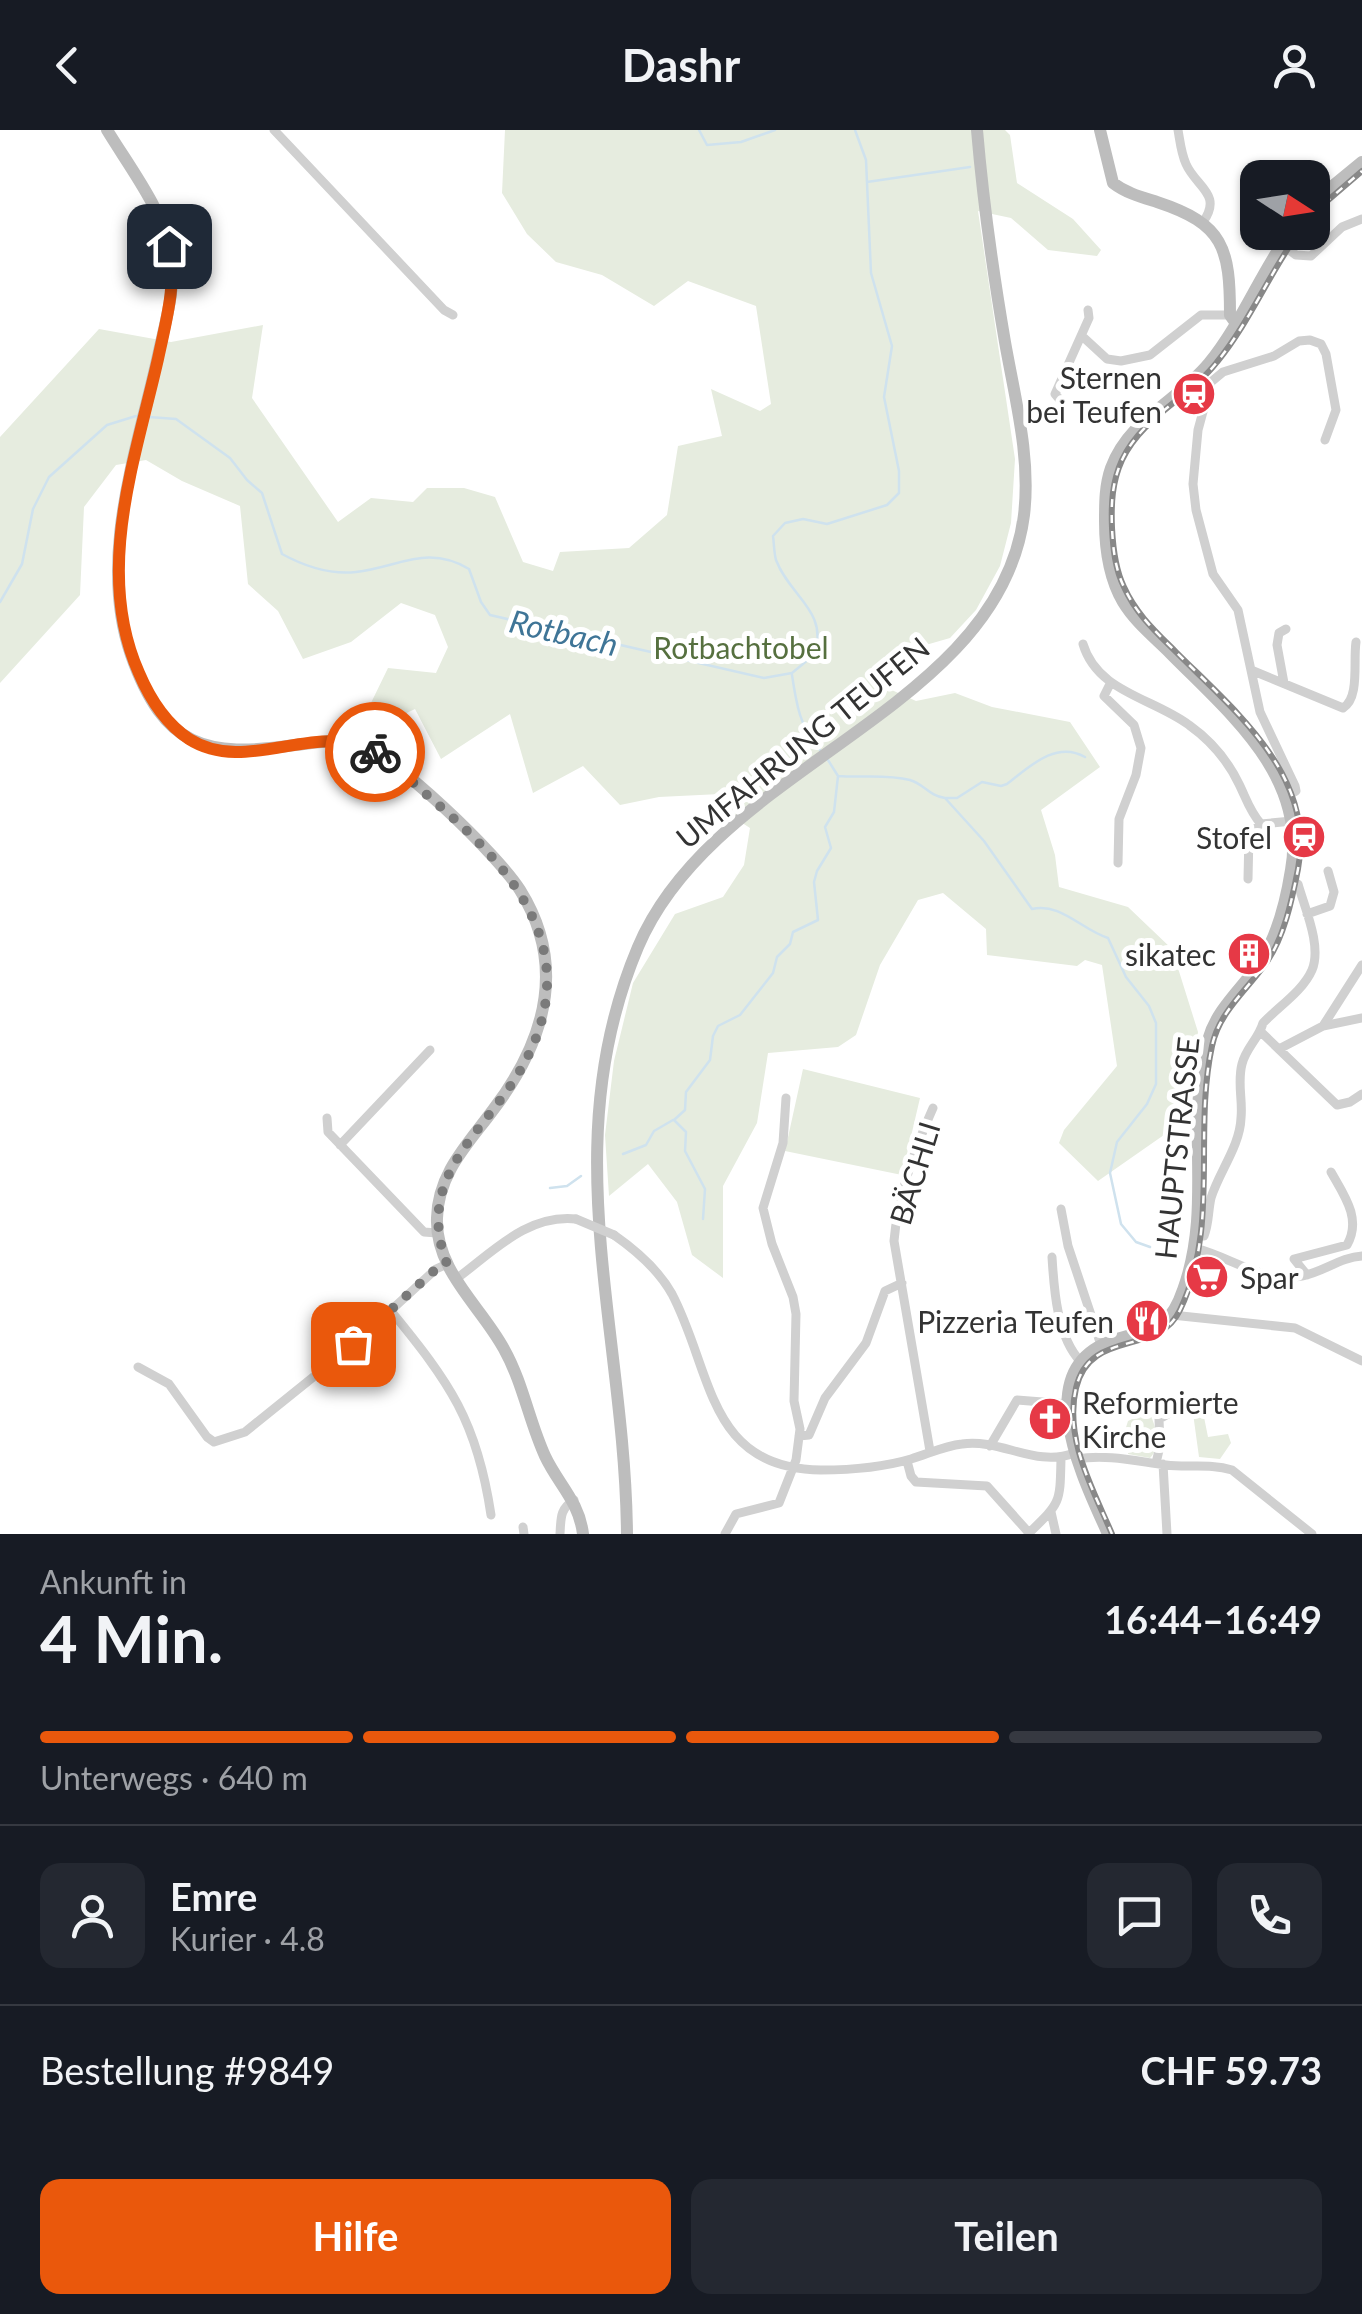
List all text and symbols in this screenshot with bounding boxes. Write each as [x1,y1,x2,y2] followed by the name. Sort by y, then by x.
[40,38,95,93] icon: back
[622,38,740,92] text: Dashr
[1267,38,1322,93] icon: person
[1240,160,1330,250] north arrow
[1240,160,1330,250] map controls
[127,204,212,289] pin
[142,219,197,274] icon: home
[1026,359,1162,429] place label: Sternen bei Teufen
[1171,371,1217,417] station icon: Sternen bei Teufen
[506,601,622,663] water label: Rotbach
[653,629,829,665] park label: Rotbachtobel
[668,629,936,855] street label: UMFAHRUNG TEUFEN
[325,702,425,802] courier
[348,725,403,780] icon: bike
[1281,814,1327,860] station icon: Stofel
[1196,819,1272,855] place label: Stofel
[1226,931,1272,977] building icon: sikatec
[1125,936,1216,972] place label: sikatec
[1146,1035,1206,1261] street label: HAUPTSTRASSE
[881,1117,947,1229] street label: BÄCHLI
[1184,1254,1230,1300] supermarket icon: Spar
[1240,1259,1299,1295] place label: Spar
[1124,1298,1170,1344] restaurant icon: Pizzeria Teufen
[311,1302,396,1387] pin
[917,1303,1114,1339] place label: Pizzeria Teufen
[326,1317,381,1372] icon: bag
[1082,1384,1239,1454] place label: Reformierte Kirche
[1027,1396,1073,1442] church icon: Reformierte Kirche
[40,1562,187,1601] text: Ankunft in
[1104,1596,1322,1642] text: 16:44–16:49
[40,1599,223,1677] text: 4 Min.
[40,1758,308,1797] text: Unterwegs · 640 m
[40,1863,145,1968] button: person
[1087,1863,1192,1968] button: chat
[1217,1863,1322,1968] button: phone
[170,1873,257,1919] text: Emre
[170,1919,325,1958] text: Kurier · 4.8
[40,2047,334,2093] text: Bestellung #9849
[1141,2047,1322,2093] text: CHF 59.73
[40,2179,671,2294] button: Hilfe
[691,2179,1322,2294] button: Teilen

